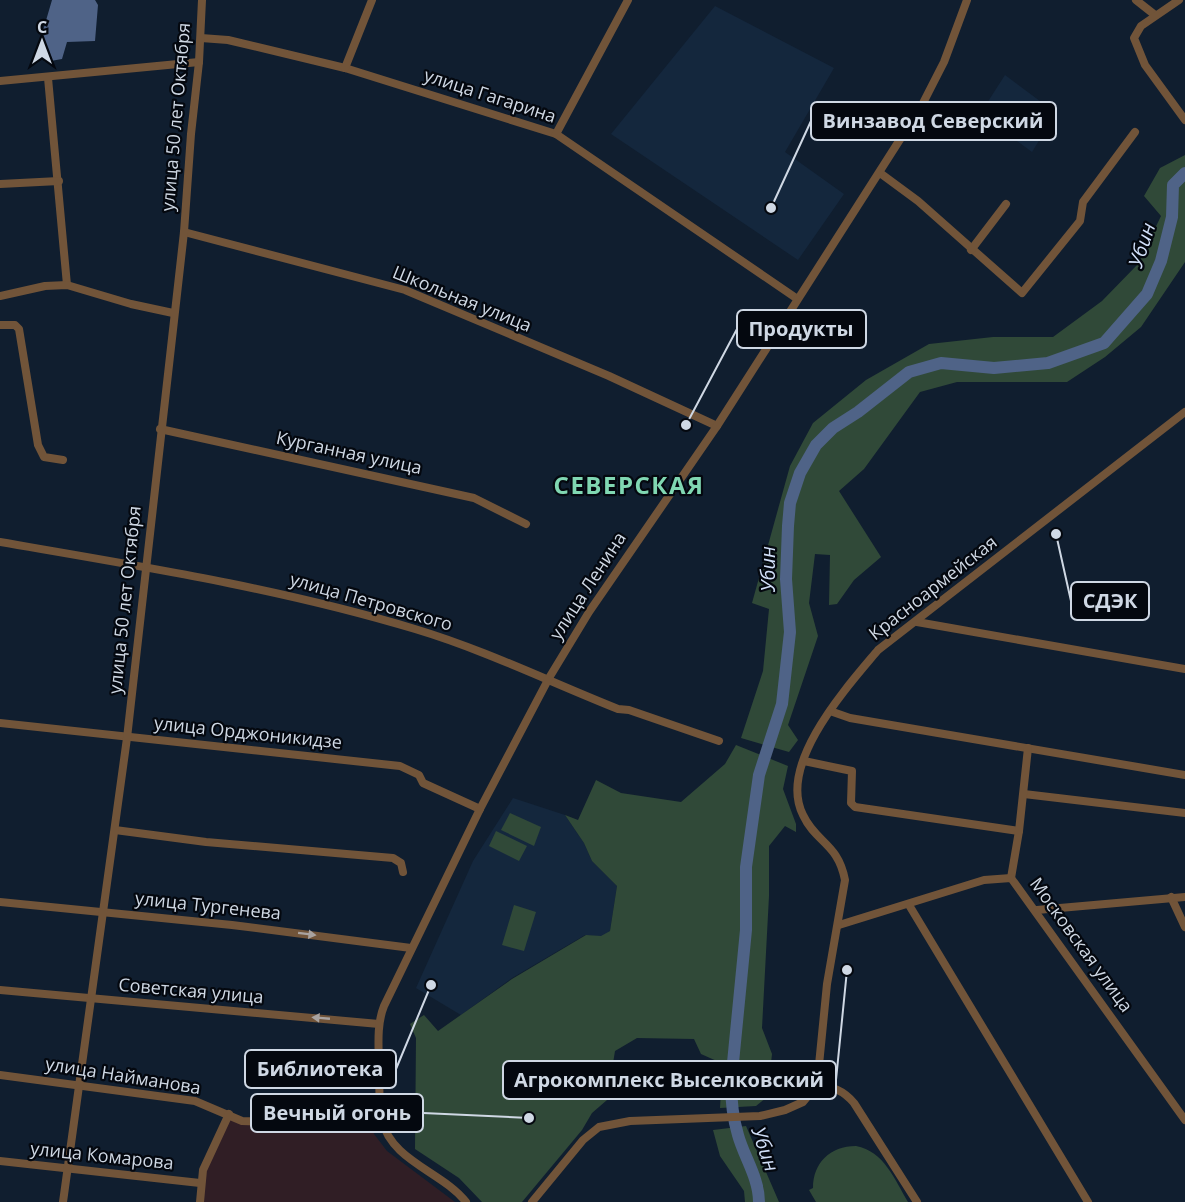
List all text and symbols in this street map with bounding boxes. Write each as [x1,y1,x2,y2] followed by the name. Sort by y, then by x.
[12,12,72,72] north arrow
[37,16,47,38] text: С
[155,22,195,212] street label: улица 50 лет Октября
[421,62,559,128] street label: улица Гагарина
[811,102,1056,140] callout: Винзавод Северский
[823,107,1043,134] text: Винзавод Северский
[1121,219,1161,272] water label: Убин
[389,259,535,337] street label: Школьная улица
[737,310,866,348] callout: Продукты
[748,315,854,342] text: Продукты
[274,425,424,479] street label: Курганная улица
[554,468,704,501] district label: СЕВЕРСКАЯ
[102,505,146,695] street label: улица 50 лет Октября
[543,527,631,644] street label: улица Ленина
[863,530,1001,645] street label: Красноармейская
[754,546,781,593] water label: Убин
[287,566,455,636] street label: улица Петровского
[1071,582,1149,620] callout: СДЭК
[1083,587,1138,614] text: СДЭК
[153,710,343,754] street label: улица Орджоникидзе
[1025,872,1139,1016] street label: Московская улица
[134,885,282,925] street label: улица Тургенева
[297,929,316,938] one-way arrow
[117,972,265,1008] street label: Советская улица
[311,1014,330,1023] one-way arrow
[245,1050,396,1088] callout: Библиотека
[44,1051,203,1099] street label: улица Найманова
[257,1055,383,1082] text: Библиотека
[503,1061,836,1099] callout: Агрокомплекс Выселковский
[514,1066,824,1093] text: Агрокомплекс Выселковский
[251,1094,423,1132] callout: Вечный огонь
[263,1099,411,1126] text: Вечный огонь
[745,1122,786,1175] water label: Убин
[29,1136,175,1174] street label: улица Комарова

